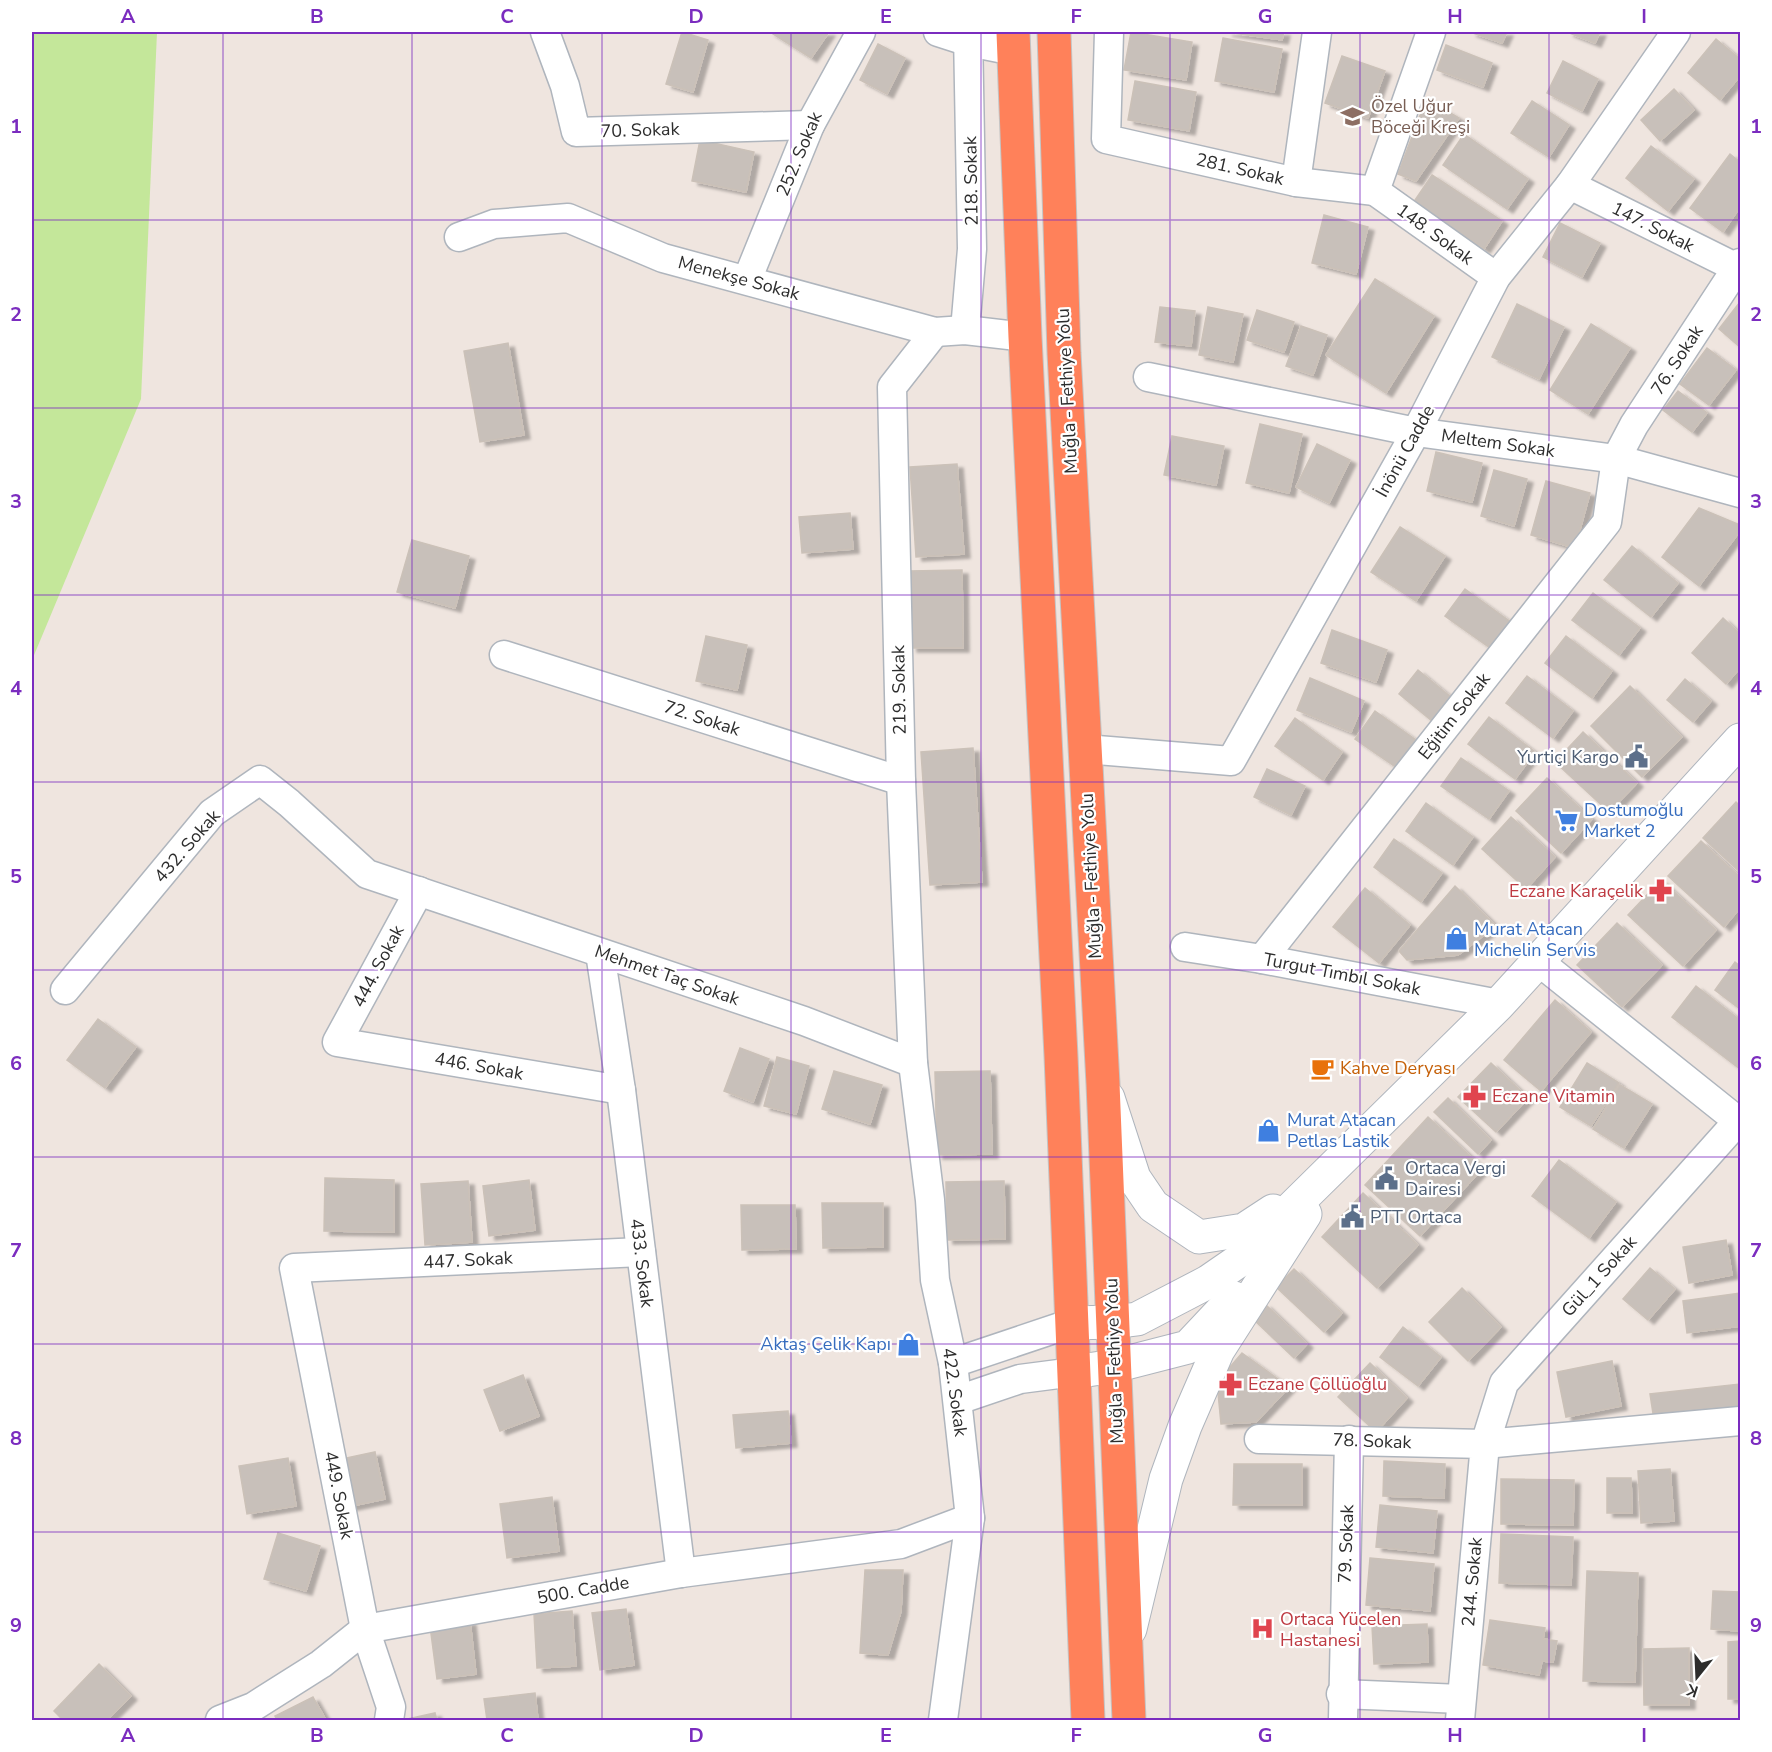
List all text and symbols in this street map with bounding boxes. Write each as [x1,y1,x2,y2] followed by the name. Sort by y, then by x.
[121,3,136,30] text: A
[310,3,324,30] text: B
[500,3,514,30] text: C
[688,3,704,30] text: D
[880,3,892,30] text: E
[1070,3,1082,30] text: F
[1258,3,1272,30] text: G
[1447,3,1463,30] text: H
[1641,3,1647,30] text: I
[1371,94,1470,139] place label: Özel Uğur Böceği Kreşi
[1340,103,1366,129] school or university icon: Özel Uğur Böceği Kreşi
[770,107,828,200] street label: 252. Sokak
[10,113,22,140] text: 1
[1750,113,1762,140] text: 1
[600,117,681,143] street label: 70. Sokak
[958,135,984,226] street label: 218. Sokak
[1194,147,1287,191] street label: 281. Sokak
[1608,196,1699,258] street label: 147. Sokak
[1392,198,1479,271] street label: 148. Sokak
[676,250,803,306] street label: Menekşe Sokak
[10,301,22,328] text: 2
[1750,301,1762,328] text: 2
[1051,308,1083,474] street label: Muğla - Fethiye Yolu
[1645,320,1709,400] street label: 76. Sokak
[1370,401,1440,501] street label: İnönü Cadde
[1440,423,1557,463] street label: Meltem Sokak
[10,488,22,515] text: 3
[1750,488,1762,515] text: 3
[886,644,912,735] street label: 219. Sokak
[1412,667,1496,764] street label: Eğitim Sokak
[10,675,22,702] text: 4
[1750,675,1762,702] text: 4
[661,694,744,742] street label: 72. Sokak
[1624,744,1650,770] public building icon: Yurtiçi Kargo
[1516,745,1619,769] place label: Yurtiçi Kargo
[1075,793,1107,959] street label: Muğla - Fethiye Yolu
[1584,798,1684,843] place label: Dostumoğlu Market 2
[149,804,226,888] street label: 432. Sokak
[1553,807,1579,833] supermarket icon: Dostumoğlu Market 2
[10,863,22,890] text: 5
[1750,863,1762,890] text: 5
[1648,878,1674,904] pharmacy icon: Eczane Karaçelik
[1509,879,1644,903] place label: Eczane Karaçelik
[1474,917,1596,962] place label: Murat Atacan Michelin Servis
[346,920,410,1011] street label: 444. Sokak
[1443,926,1469,952] shop icon: Murat Atacan Michelin Servis
[591,939,744,1011] street label: Mehmet Taç Sokak
[1261,947,1424,1001] street label: Turgut Tımbıl Sokak
[433,1046,526,1086] street label: 446. Sokak
[10,1050,22,1077] text: 6
[1750,1050,1762,1077] text: 6
[1309,1055,1335,1081] cafe icon: Kahve Deryası
[1340,1056,1456,1080] place label: Kahve Deryası
[1461,1083,1487,1109] pharmacy icon: Eczane Vitamin
[1492,1084,1615,1108] place label: Eczane Vitamin
[1287,1108,1396,1153] place label: Murat Atacan Petlas Lastik
[1256,1117,1282,1143] shop icon: Murat Atacan Petlas Lastik
[1405,1156,1506,1201] place label: Ortaca Vergi Dairesi
[1374,1165,1400,1191] public building icon: Ortaca Vergi Dairesi
[1339,1204,1365,1230] public building icon: PTT Ortaca
[1370,1205,1462,1229] place label: PTT Ortaca
[625,1217,659,1310] street label: 433. Sokak
[1556,1229,1643,1322] street label: Gül_1 Sokak
[10,1237,22,1264] text: 7
[1750,1237,1762,1264] text: 7
[423,1246,514,1274] street label: 447. Sokak
[1099,1278,1129,1444] street label: Muğla - Fethiye Yolu
[896,1331,922,1357] shop icon: Aktaş Çelik Kapı
[760,1332,891,1356] place label: Aktaş Çelik Kapı
[937,1346,973,1439] street label: 422. Sokak
[1217,1371,1243,1397] pharmacy icon: Eczane Çöllüoğlu
[1248,1372,1387,1396] place label: Eczane Çöllüoğlu
[10,1425,22,1452] text: 8
[1750,1425,1762,1452] text: 8
[1332,1428,1413,1454] street label: 78. Sokak
[319,1449,360,1542] street label: 449. Sokak
[1333,1503,1359,1584] street label: 79. Sokak
[1456,1535,1488,1628] street label: 244. Sokak
[535,1570,631,1610] street label: 500. Cadde
[1280,1607,1401,1652] place label: Ortaca Yücelen Hastanesi
[10,1612,22,1639] text: 9
[1750,1612,1762,1639] text: 9
[1249,1616,1275,1642] hospital icon: Ortaca Yücelen Hastanesi
[1667,1647,1727,1707] north arrow
[1683,1678,1701,1702] text: K
[121,1722,136,1749] text: A
[310,1722,324,1749] text: B
[500,1722,514,1749] text: C
[688,1722,704,1749] text: D
[880,1722,892,1749] text: E
[1070,1722,1082,1749] text: F
[1258,1722,1272,1749] text: G
[1447,1722,1463,1749] text: H
[1641,1722,1647,1749] text: I

